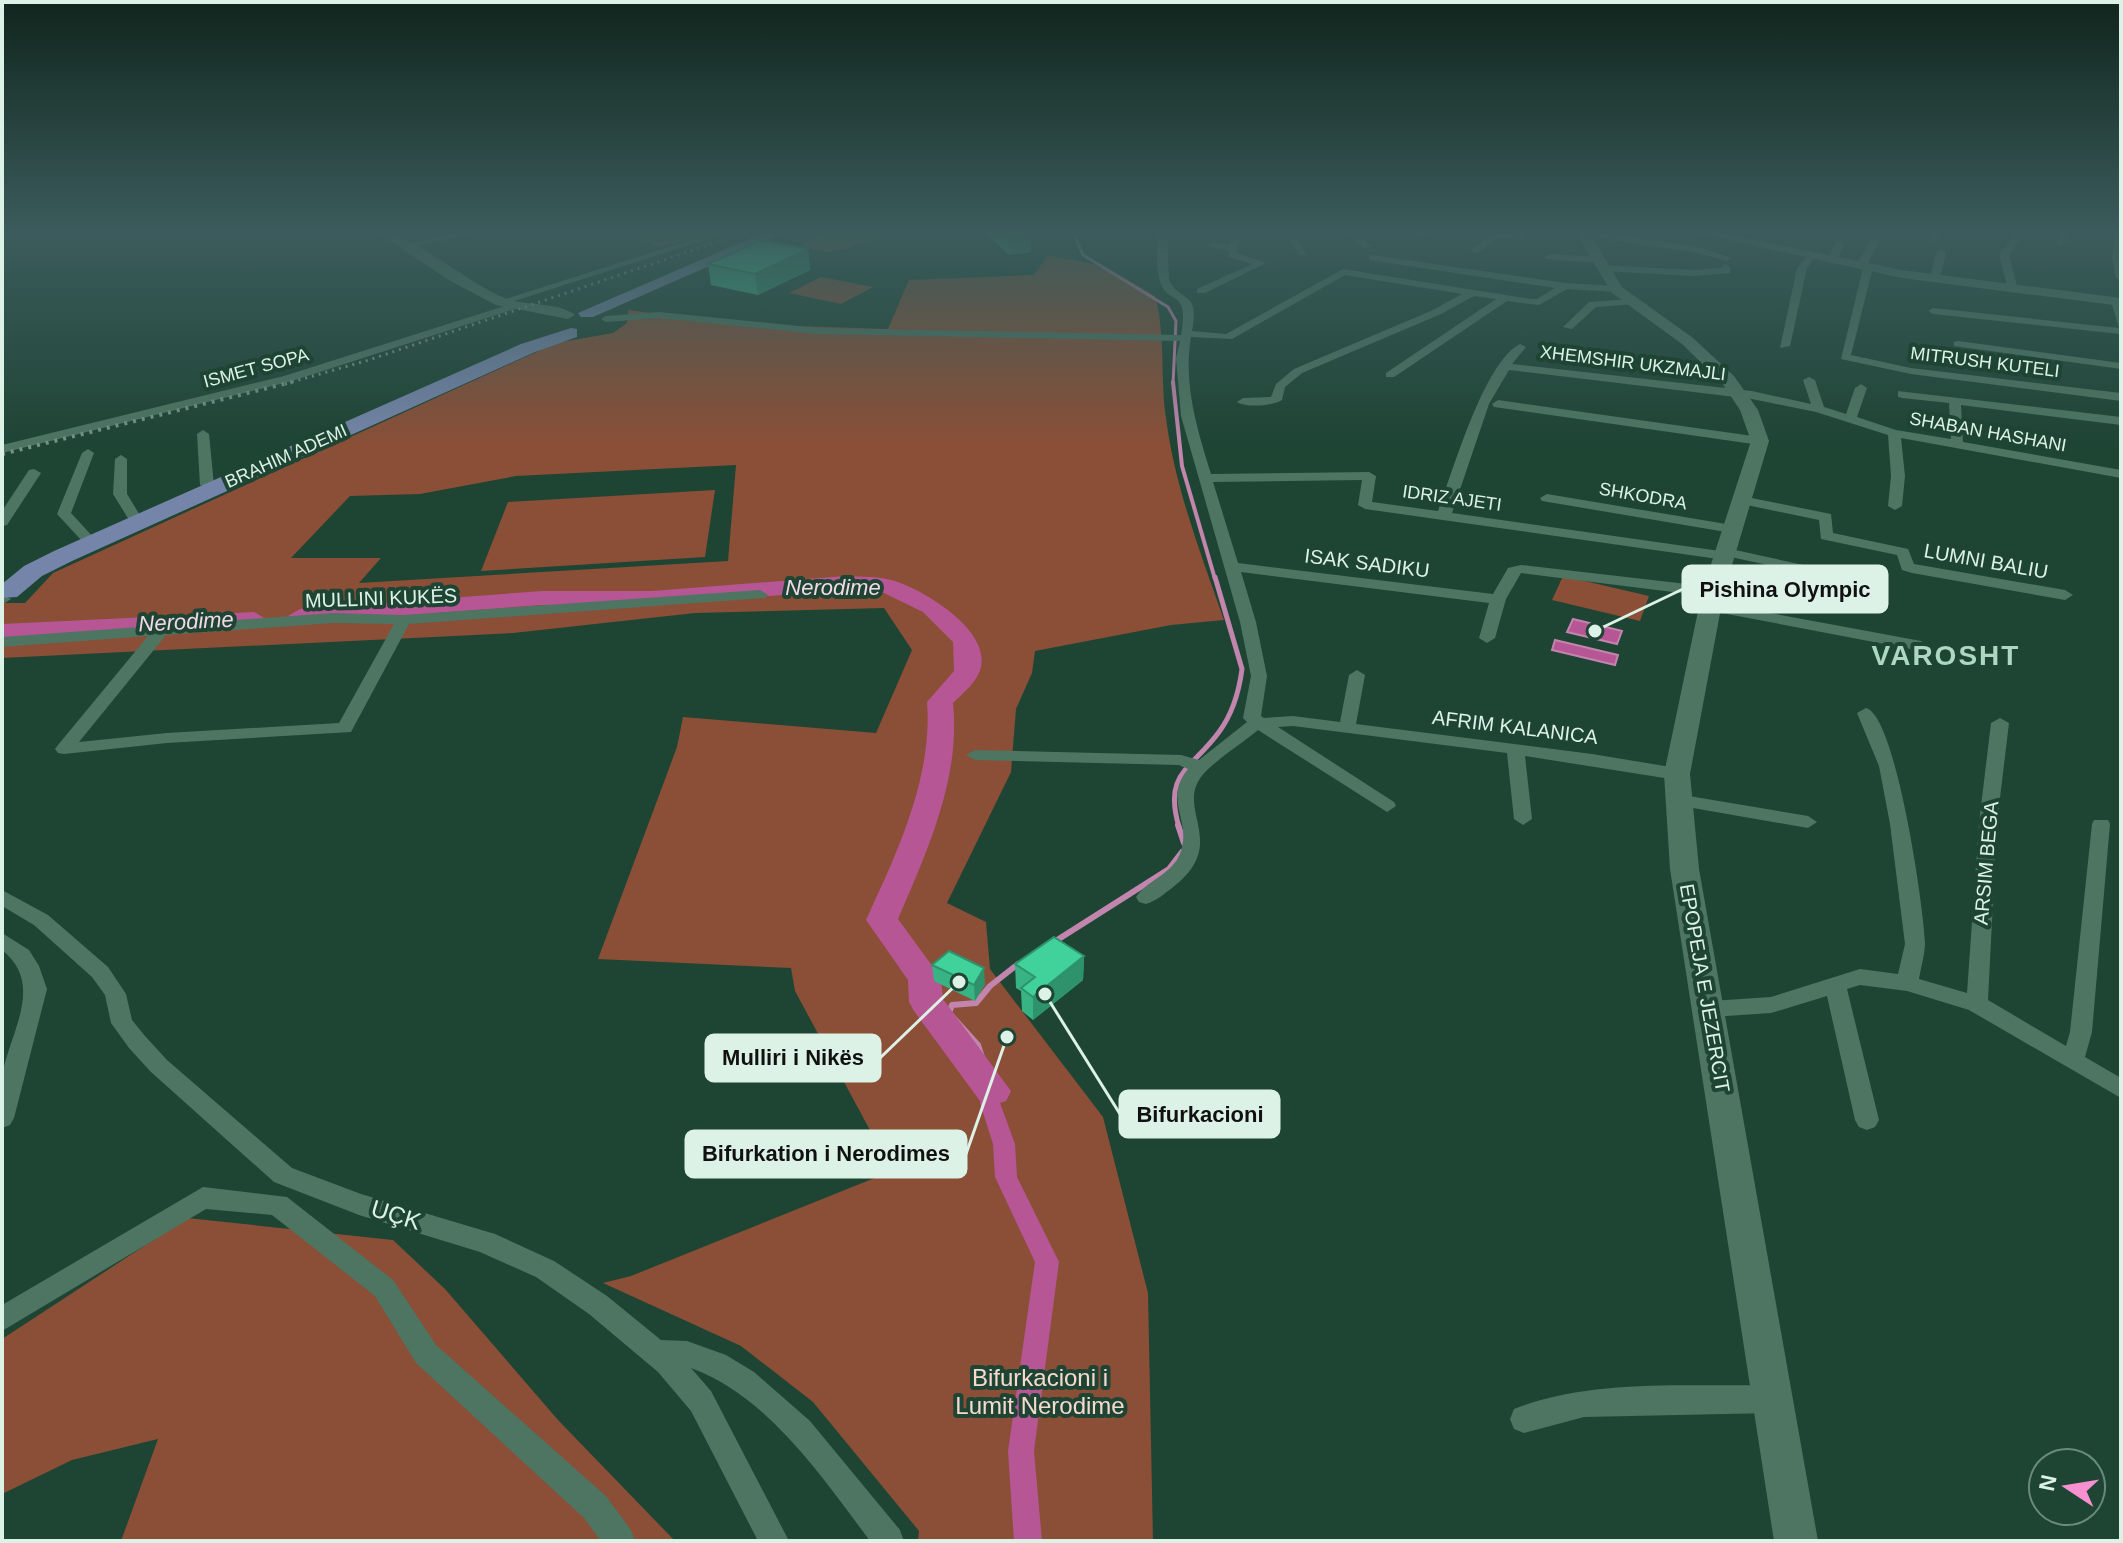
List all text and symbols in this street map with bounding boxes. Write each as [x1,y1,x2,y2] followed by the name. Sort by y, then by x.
[1539,342,1727,384] street label: XHEMSHIR UKZMAJLI
[1909,343,2061,381] street label: MITRUSH KUTELI
[201,344,311,392] street label: ISMET SOPA
[1908,408,2068,456] street label: SHABAN HASHANI
[222,420,350,492] street label: BRAHIM ADEMI
[1597,478,1689,514] street label: SHKODRA
[1401,481,1503,515] street label: IDRIZ AJETI
[1922,539,2050,583] street label: LUMNI BALIU
[1303,544,1431,582] street label: ISAK SADIKU
[1683,566,1887,612] callout: Pishina Olympic
[785,575,881,600] water label: Nerodime
[1699,577,1871,602] text: Pishina Olympic
[305,584,457,612] street label: MULLINI KUKËS
[138,607,234,636] water label: Nerodime
[1872,640,2020,671] district label: VAROSHT
[1431,706,1600,748] street label: AFRIM KALANICA
[1970,799,2002,926] street label: ARSIM BEGA
[1676,882,1734,1094] street label: EPOPEJA E JEZERCIT
[706,1035,880,1081] callout: Mulliri i Nikës
[722,1045,864,1070] text: Mulliri i Nikës
[1120,1091,1279,1137] callout: Bifurkacioni
[1136,1102,1264,1127] text: Bifurkacioni
[686,1131,966,1177] callout: Bifurkation i Nerodimes
[702,1141,950,1166] text: Bifurkation i Nerodimes
[368,1194,424,1235] street label: UÇK
[955,1364,1125,1419] park label: Bifurkacioni i Lumit Nerodime
[2027,1447,2107,1527] north arrow
[2034,1473,2062,1493] text: N

